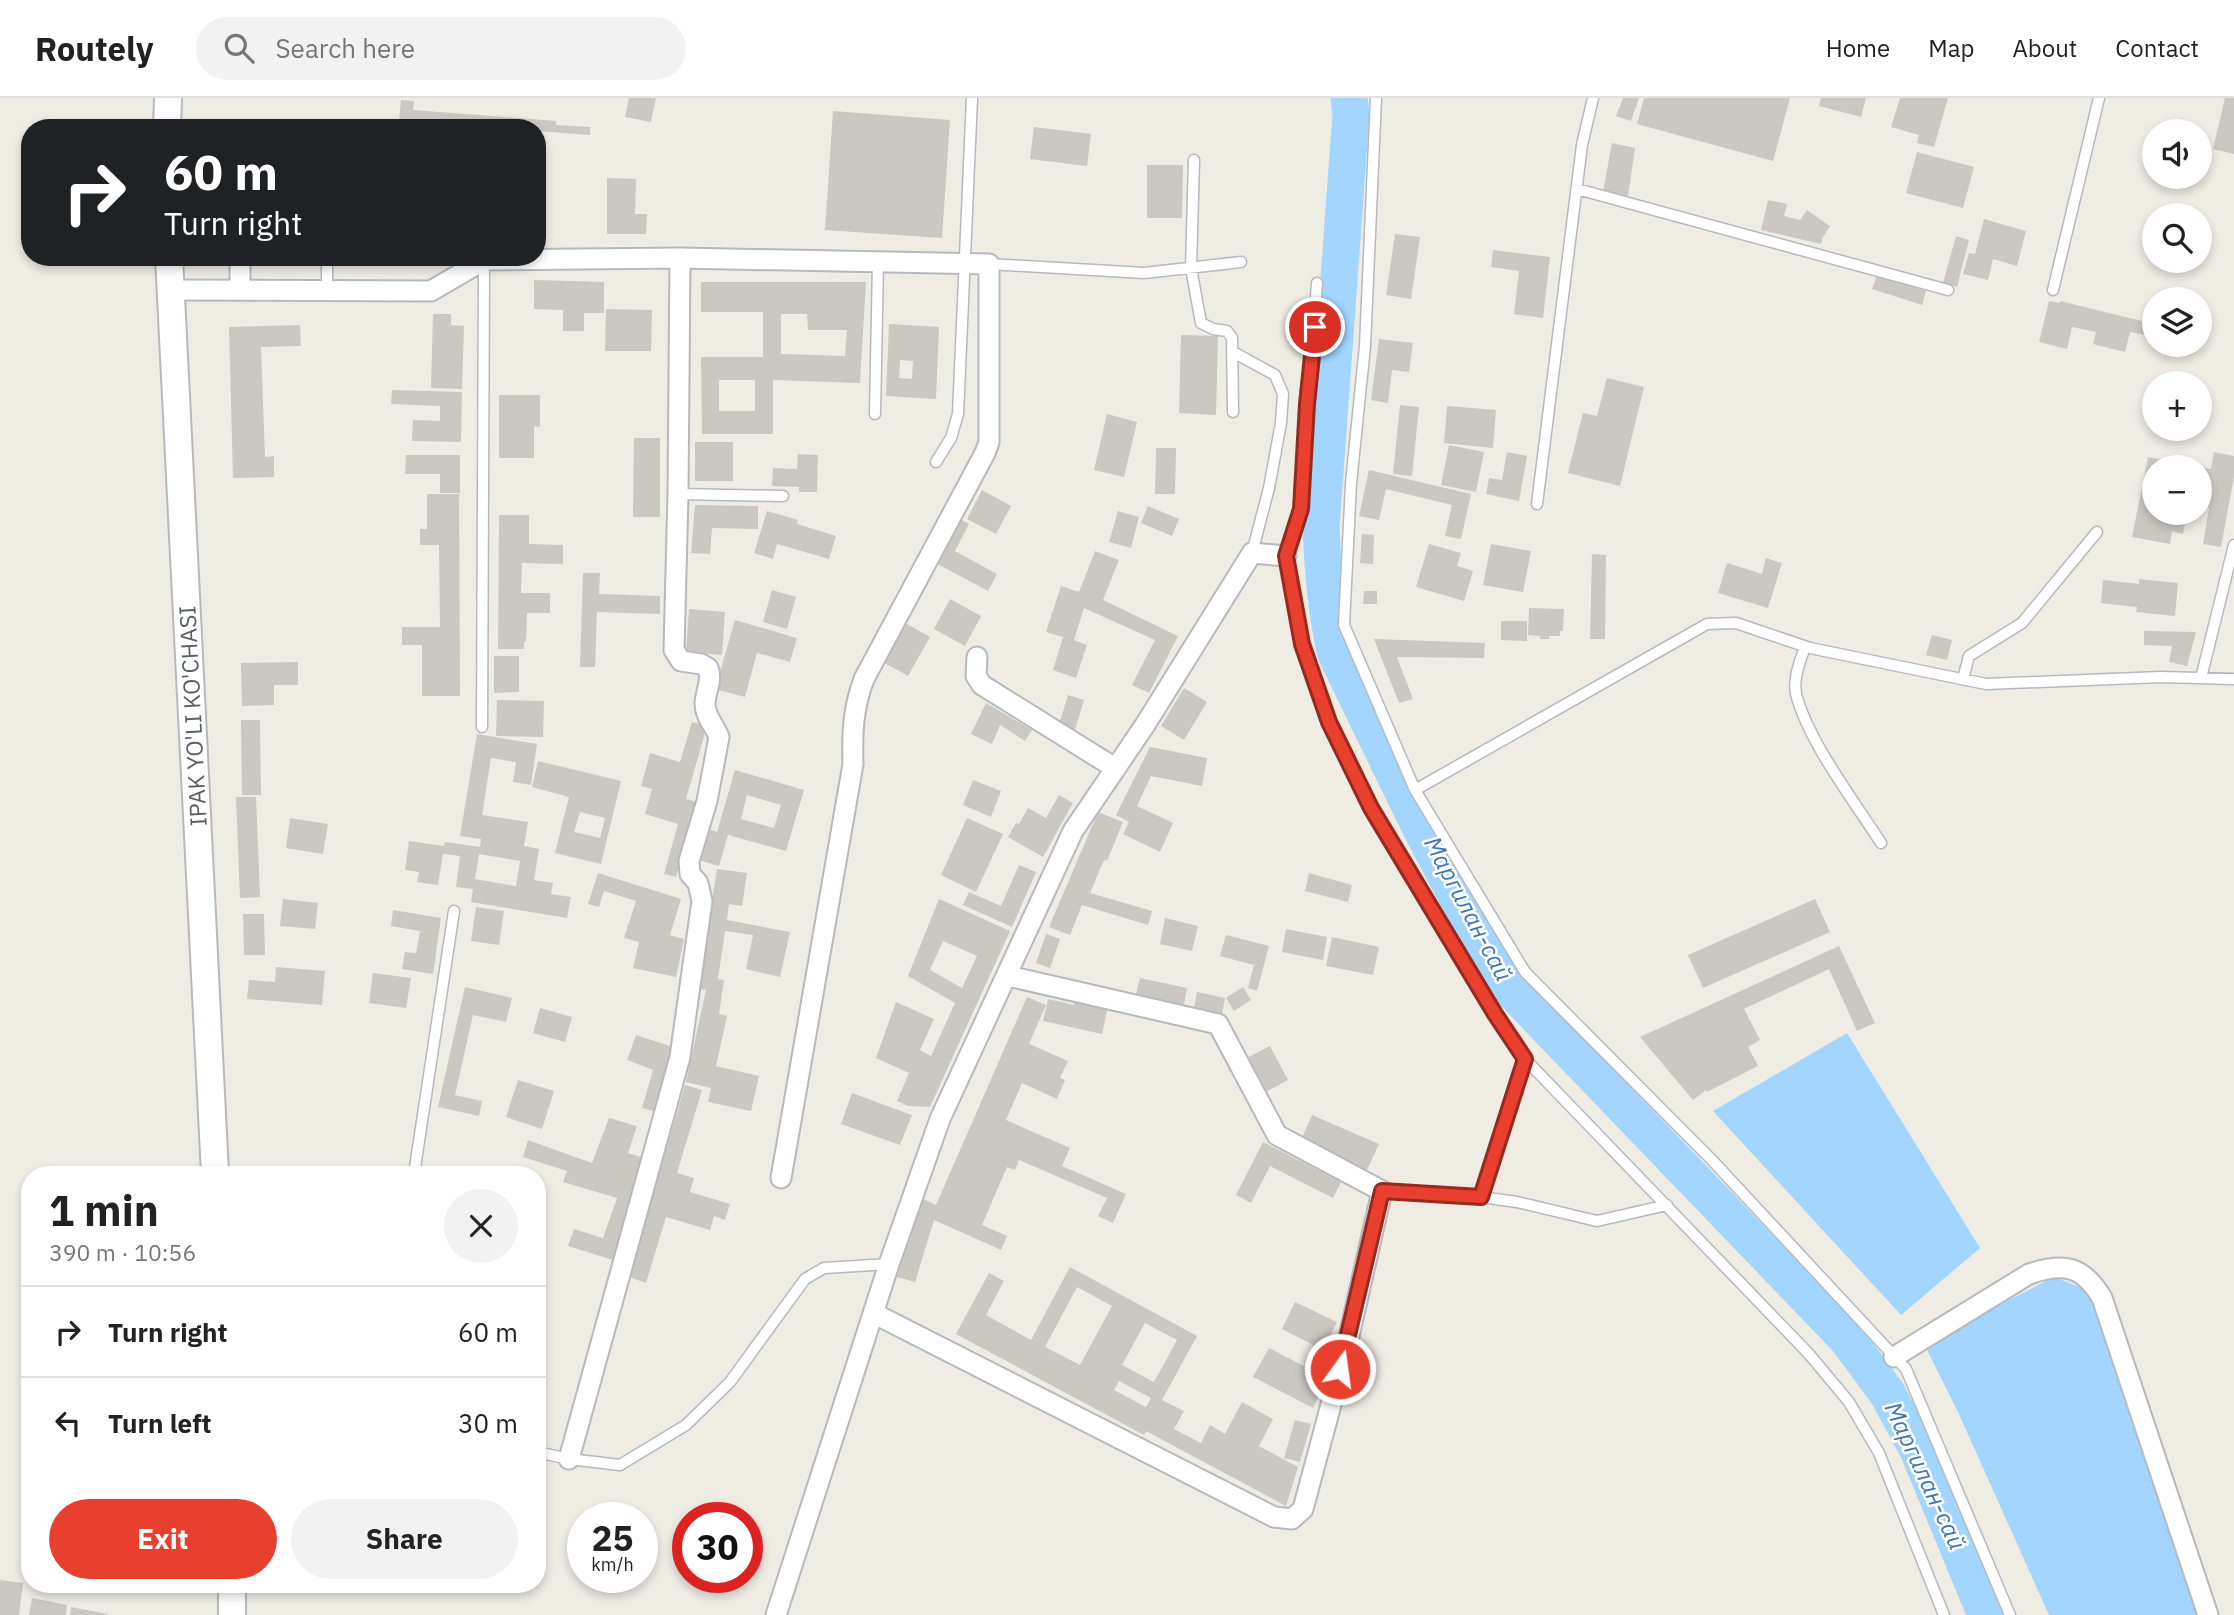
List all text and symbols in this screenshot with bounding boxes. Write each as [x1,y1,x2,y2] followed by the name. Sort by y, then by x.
[196,17,686,80] search box
[35,27,154,70] text: Routely
[220,29,258,67] icon: search
[276,31,415,65] text: Search here
[1826,32,1890,64] text: Home
[1928,32,1974,64] text: Map
[2012,32,2077,64] text: About
[2115,32,2199,64] text: Contact
[2142,119,2212,525] map controls
[2142,119,2212,189] button: sound
[164,140,278,203] text: 60 m
[49,147,140,238] icon: right
[164,202,302,244] text: Turn right
[2142,203,2212,273] button: search
[2142,287,2212,357] button: layers
[1285,297,1345,357] pin
[1296,308,1334,346] icon: arrive
[2142,371,2212,441] button: +
[2142,455,2212,525] button: −
[171,605,213,827] street label: IPAK YO'LI KO'CHASI
[1417,831,1520,987] water label: Маргилан-сай
[49,1183,159,1238] text: 1 min
[444,1189,518,1263] button: close
[49,1237,196,1267] text: 390 m · 10:56
[49,1313,87,1351] icon: right
[108,1315,227,1349] text: Turn right
[458,1315,518,1349] text: 60 m
[1303,1332,1377,1406] position arrow
[1878,1396,1974,1555] water label: Маргилан-сай
[49,1404,87,1442] icon: left
[108,1406,211,1440] text: Turn left
[458,1406,518,1440] text: 30 m
[49,1499,277,1579] button: Exit
[291,1499,518,1579] button: Share
[672,1502,763,1593] speed limit sign: 30
[591,1515,634,1561] text: 25
[591,1553,634,1576] text: km/h

